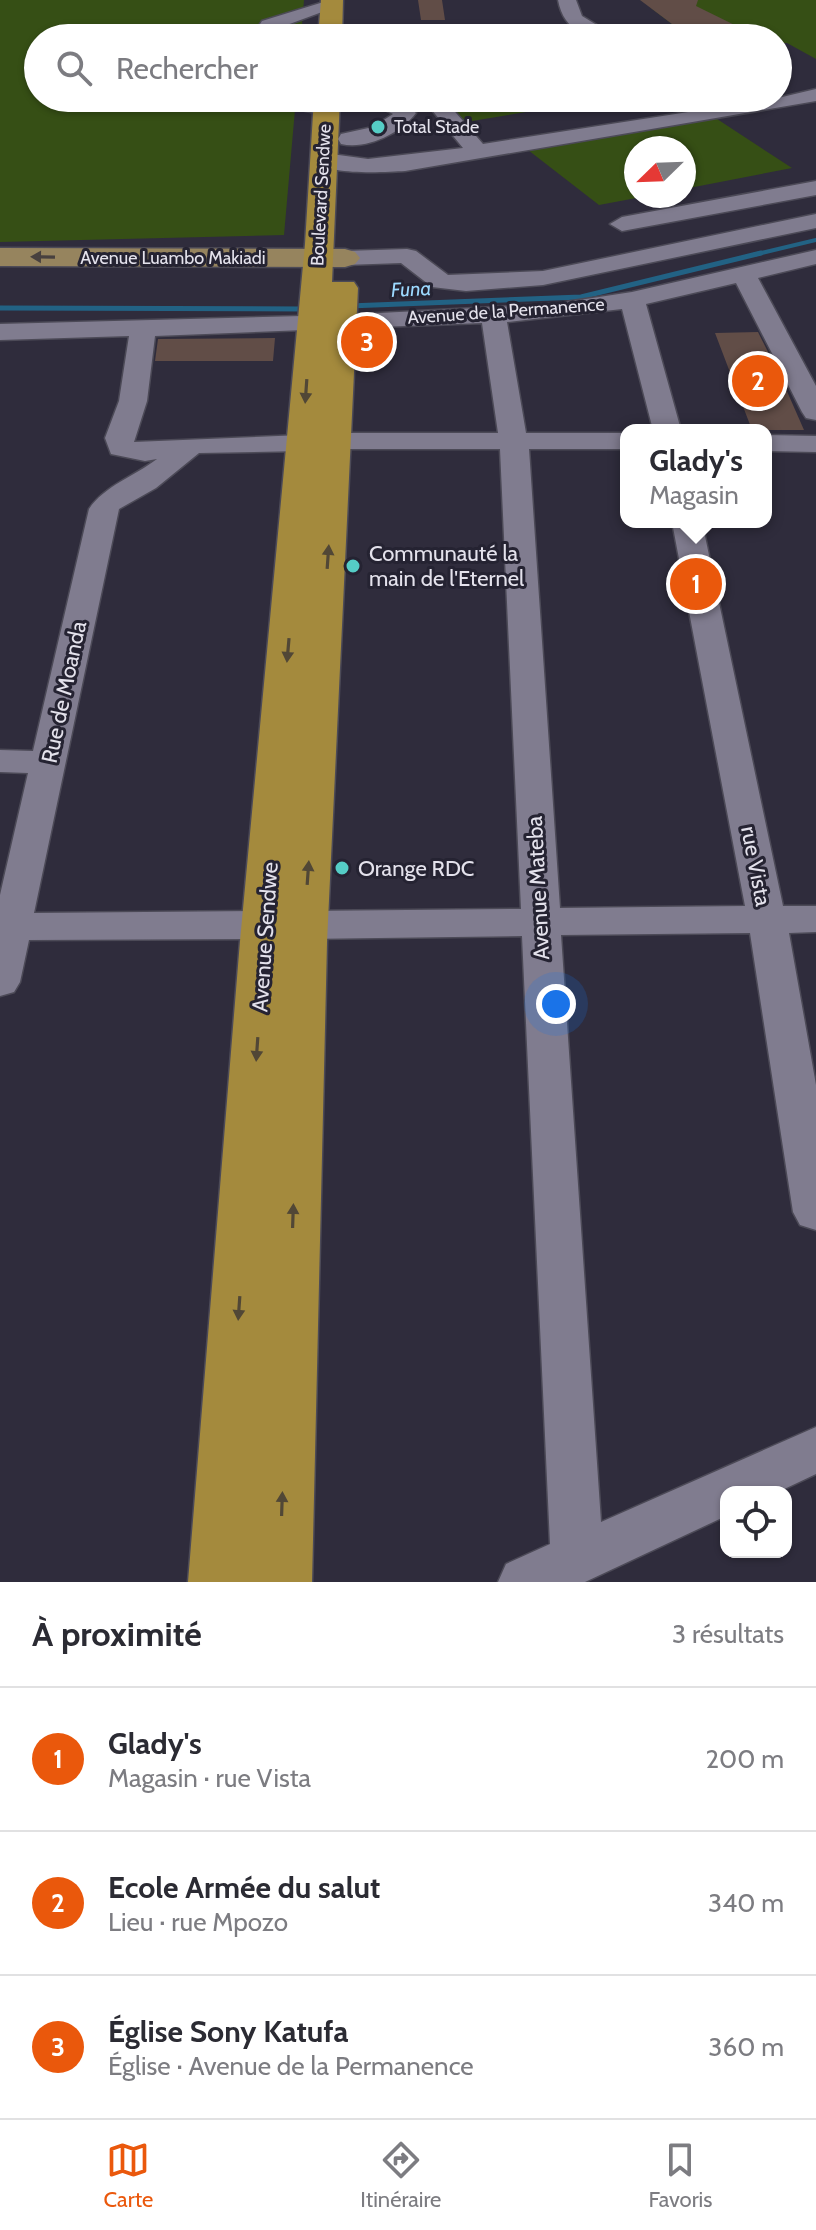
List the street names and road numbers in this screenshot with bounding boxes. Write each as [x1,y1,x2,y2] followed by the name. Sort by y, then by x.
[306,123,336,267] street label: Boulevard Sendwe
[80,247,266,269] street label: Avenue Luambo Makiadi
[407,293,605,329] street label: Avenue de la Permanence
[36,618,92,765] street label: Rue de Moanda
[521,815,555,961] street label: Avenue Mateba
[735,824,777,909] street label: rue Vista
[246,861,284,1013] street label: Avenue Sendwe

